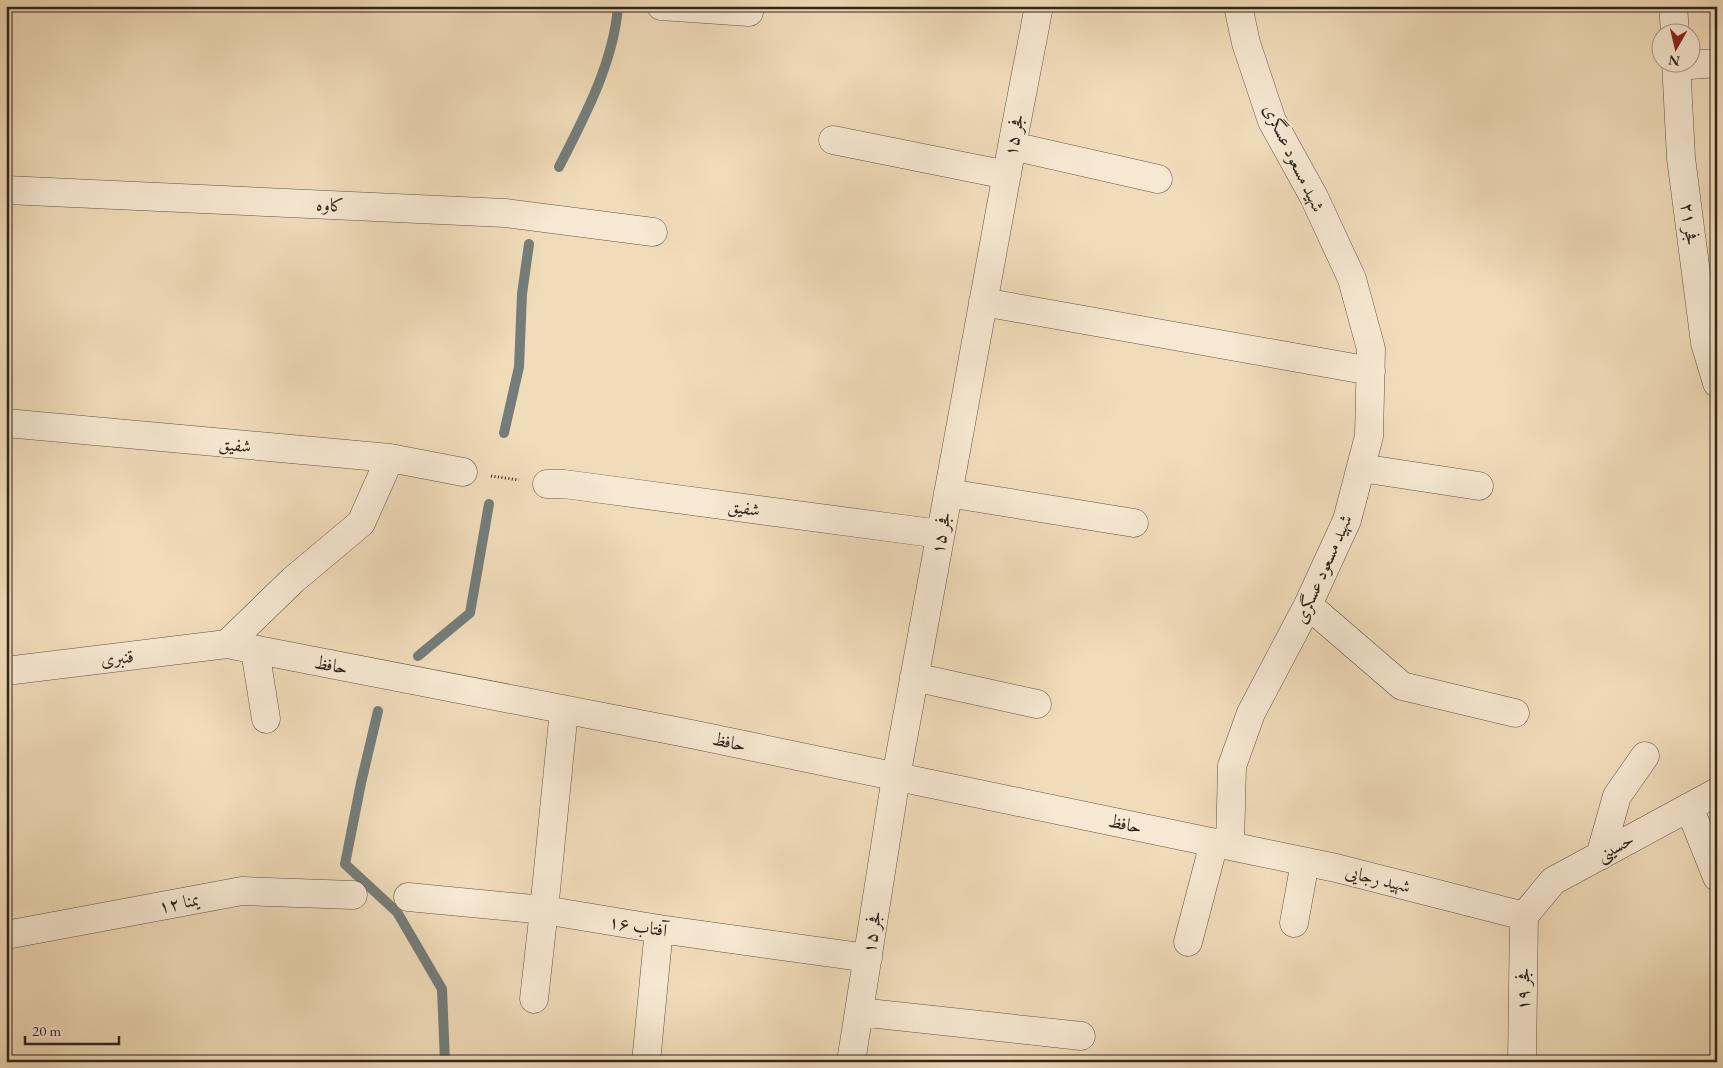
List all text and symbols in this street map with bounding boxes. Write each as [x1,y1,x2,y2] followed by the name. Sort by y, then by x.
[1650,22,1700,72] north arrow
[1667,51,1681,71] text: N
[1258,100,1330,216] street label: شهید مسعود عسگری
[998,112,1030,158] street label: فجر ۱۵
[316,192,344,217] street label: کاوه
[1675,201,1705,247] street label: فجر ۲۱
[218,432,252,457] street label: شفیق
[726,494,762,521] street label: شفیق
[925,510,957,556] street label: فجر ۱۵
[1288,511,1358,627] street label: شهید مسعود عسگری
[99,644,135,671] street label: قنبری
[312,650,350,679] street label: حافظ
[710,727,748,756] street label: حافظ
[1106,809,1144,838] street label: حافظ
[1592,827,1639,868] street label: حسینی
[1343,859,1413,899] street label: شهید رجایی
[157,887,201,918] street label: یمنا ۱۲
[857,909,887,955] street label: فجر ۱۵
[607,910,671,942] street label: آفتاب ۱۶
[1511,967,1535,1011] street label: فجر ۱۹
[25,1013,119,1045] scale bar
[32,1021,61,1040] text: 20 m

